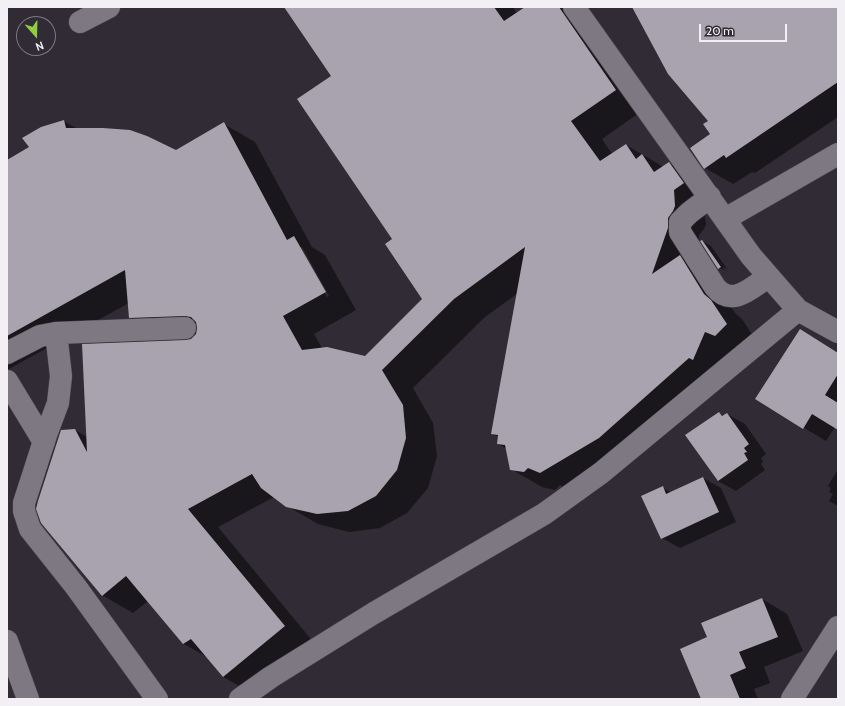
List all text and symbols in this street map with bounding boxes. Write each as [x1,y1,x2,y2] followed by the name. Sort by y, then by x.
[16,16,56,56] north arrow
[701,16,789,42] scale bar
[706,23,734,38] text: 20 m
[34,38,46,54] text: N

